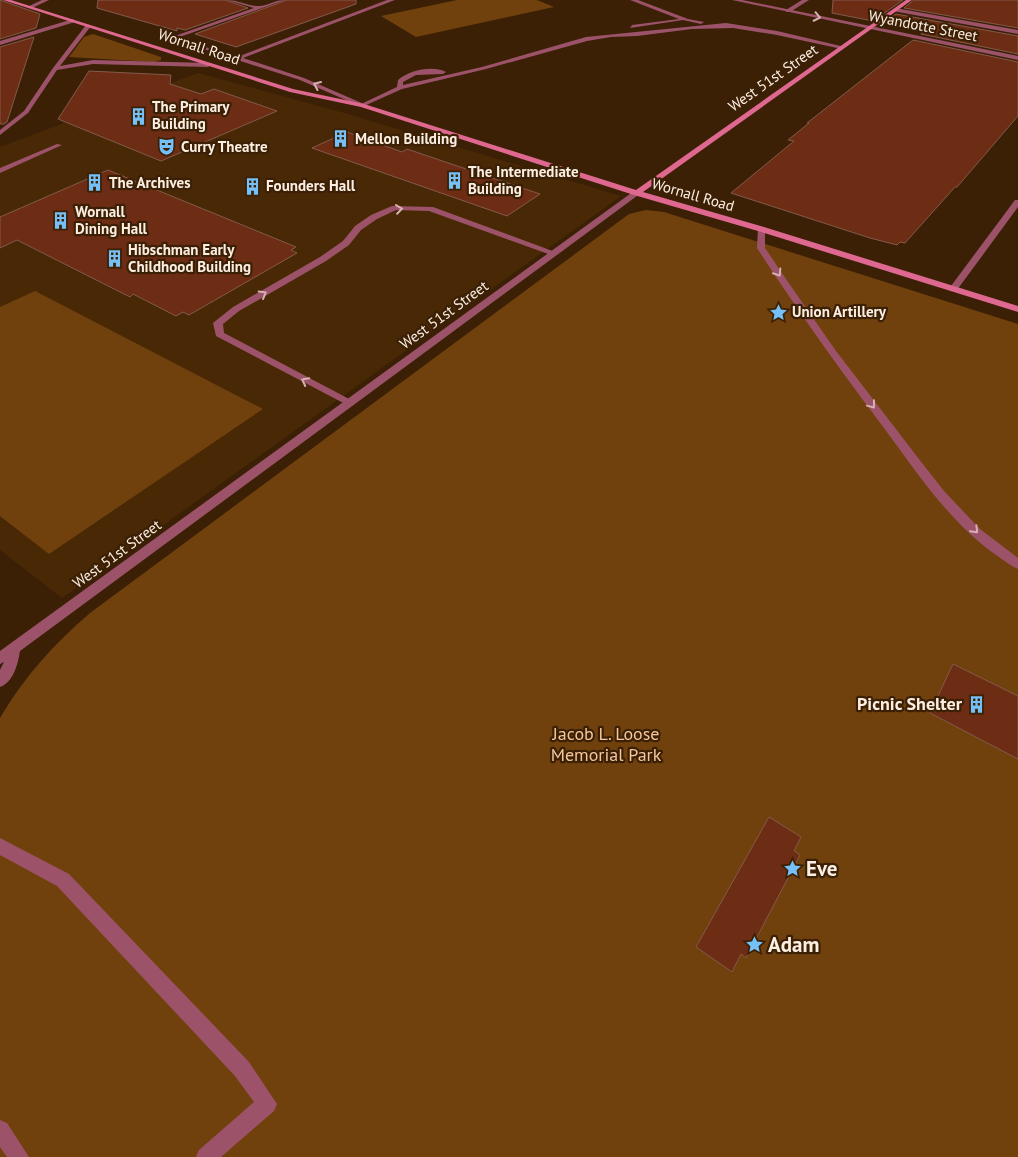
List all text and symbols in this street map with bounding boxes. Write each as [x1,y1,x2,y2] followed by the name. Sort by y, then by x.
[867,6,979,45] street label: Wyandotte Street
[812,11,821,22] one-way arrow
[156,24,243,69] street label: Wornall Road
[724,40,821,115] street label: West 51st Street
[313,81,322,92] one-way arrow
[152,97,230,133] place label: The Primary Building
[128,106,148,126] building icon: The Primary Building
[331,129,351,149] building icon: Mellon Building
[355,129,457,148] place label: Mellon Building
[157,137,177,157] theatre icon: Curry Theatre
[181,137,268,156] place label: Curry Theatre
[468,162,579,198] place label: The Intermediate Building
[444,171,464,191] building icon: The Intermediate Building
[85,173,105,193] building icon: The Archives
[109,173,191,192] place label: The Archives
[650,174,737,215] street label: Wornall Road
[242,176,262,196] building icon: Founders Hall
[266,176,356,195] place label: Founders Hall
[75,202,148,238] place label: Wornall Dining Hall
[395,204,403,215] one-way arrow
[51,211,71,231] building icon: Wornall Dining Hall
[128,240,251,276] place label: Hibschman Early Childhood Building
[104,249,124,269] building icon: Hibschman Early Childhood Building
[771,267,781,276] one-way arrow
[396,276,492,353] street label: West 51st Street
[257,290,266,300] one-way arrow
[768,302,788,322] place icon: Union Artillery
[792,302,887,321] place label: Union Artillery
[302,377,311,387] one-way arrow
[866,399,875,409] one-way arrow
[69,515,165,592] street label: West 51st Street
[969,524,978,533] one-way arrow
[857,692,963,715] place label: Picnic Shelter
[966,694,986,714] building icon: Picnic Shelter
[551,722,662,766] park label: Jacob L. Loose Memorial Park
[806,855,838,882] place label: Eve
[782,859,802,879] place icon: Eve
[768,931,819,958] place label: Adam
[744,935,764,955] place icon: Adam

